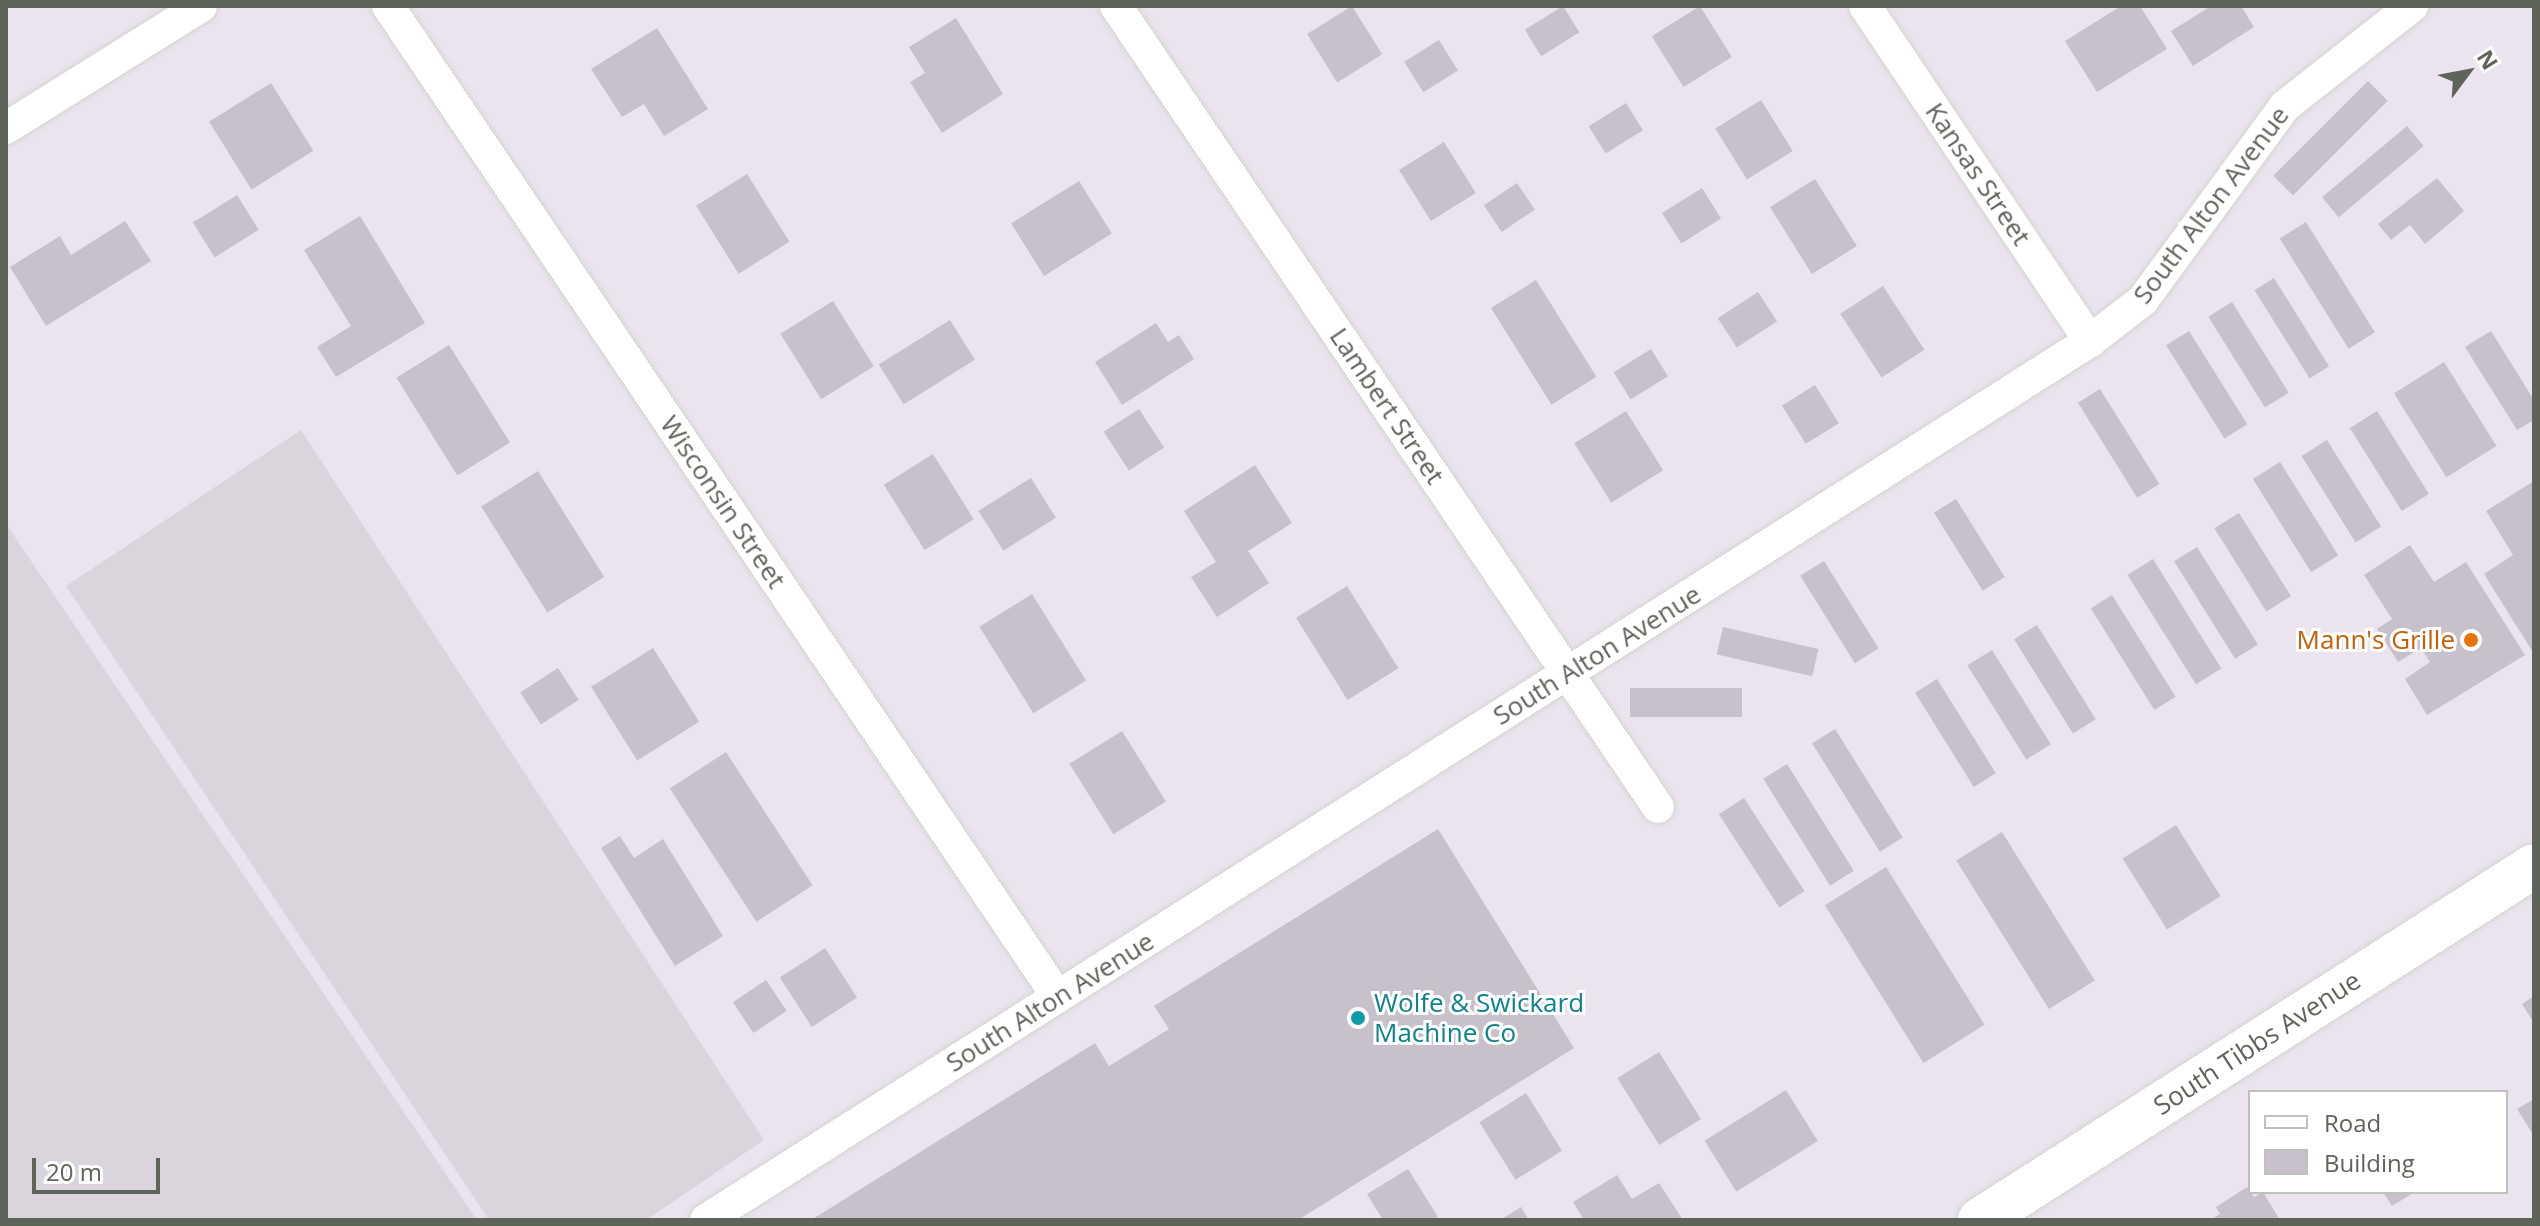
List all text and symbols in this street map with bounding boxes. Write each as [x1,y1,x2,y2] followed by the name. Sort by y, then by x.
[2428,32,2508,112] north arrow
[2471,44,2506,75] text: N
[1919,97,2037,251] street label: Kansas Street
[2127,100,2295,310] street label: South Alton Avenue
[1323,322,1451,490] street label: Lambert Street
[654,410,792,594] street label: Wisconsin Street
[1487,578,1707,732] street label: South Alton Avenue
[2297,624,2455,656] place label: Mann's Grille
[2462,631,2480,649] marker: Mann's Grille
[940,925,1160,1079] street label: South Alton Avenue
[2148,965,2366,1121] street label: South Tibbs Avenue
[1374,987,1584,1048] place label: Wolfe & Swickard Machine Co
[1349,1009,1367,1027] marker: Wolfe & Swickard Machine Co
[2248,1090,2508,1194] legend
[2324,1106,2381,1139] text: Road
[36,1142,164,1192] scale bar
[2324,1146,2415,1179] text: Building
[46,1155,102,1188] text: 20 m

